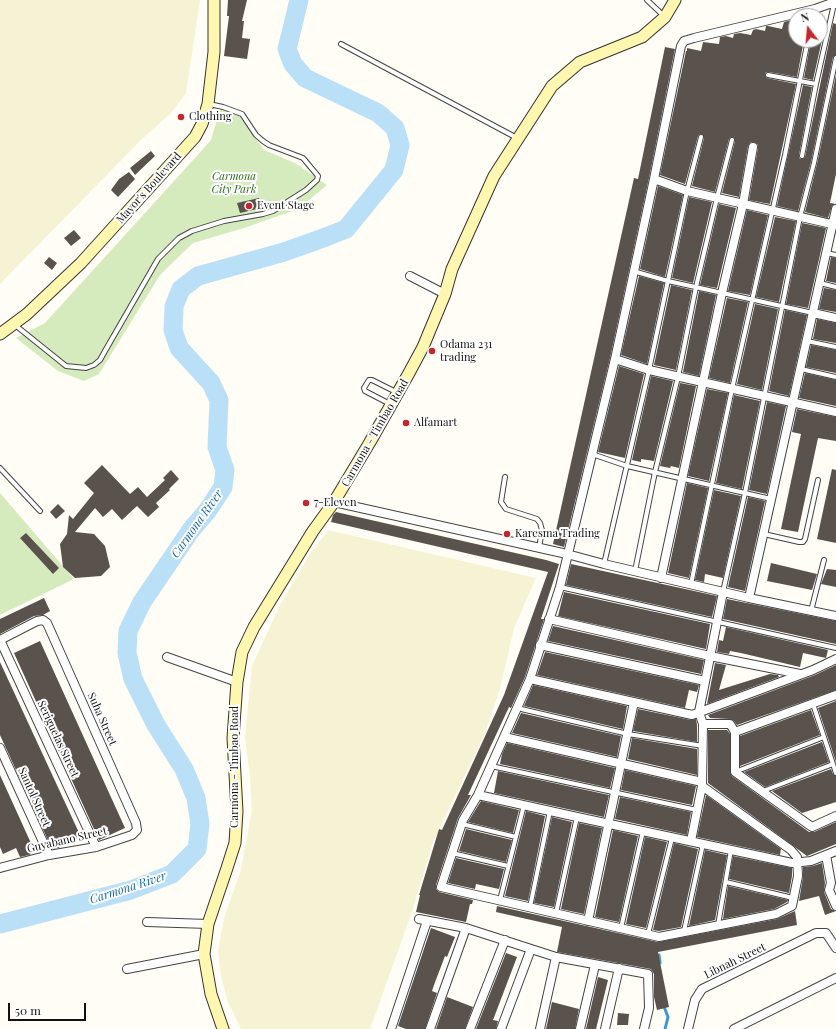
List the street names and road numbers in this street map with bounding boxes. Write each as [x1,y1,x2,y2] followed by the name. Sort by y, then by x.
[114,150,184,226] street label: Mayor's Boulevard
[339,377,411,489] street label: Carmona - Timbao Road
[84,690,120,748] street label: Suha Street
[34,699,82,779] street label: Seriguelas Street
[228,706,242,828] street label: Carmona - Timbao Road
[15,765,53,829] street label: Santol Street
[26,824,108,856] street label: Guyabano Street
[702,940,768,982] street label: Libnah Street

